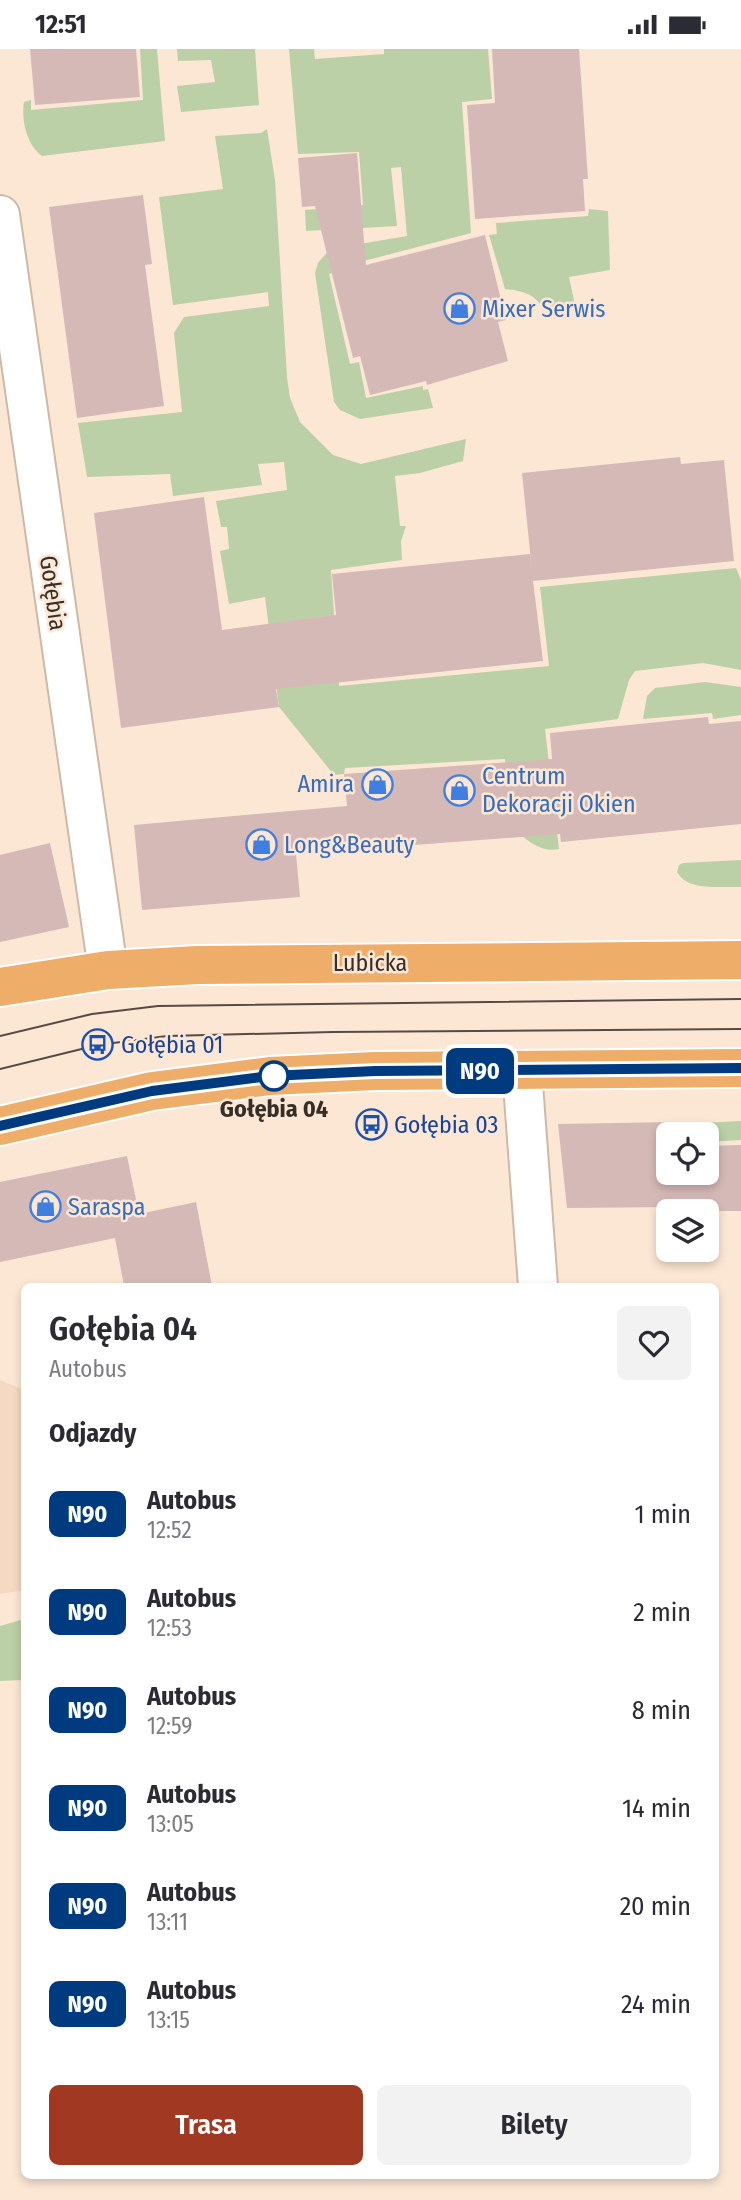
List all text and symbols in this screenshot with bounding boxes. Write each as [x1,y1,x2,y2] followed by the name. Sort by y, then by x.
[35,9,87,40] text: 12:51
[442,292,476,326] shop icon: Mixer Serwis
[482,295,605,323] place label: Mixer Serwis
[34,554,72,632] street label: Gołębia
[482,762,636,818] place label: Centrum Dekoracji Okien
[360,767,394,801] shop icon: Amira
[297,770,354,798] place label: Amira
[442,773,476,807] shop icon: Centrum Dekoracji Okien
[244,828,278,862] shop icon: Long&Beauty
[284,831,414,859] place label: Long&Beauty
[333,949,407,977] street label: Lubicka
[81,1028,115,1062] bus stop icon: Gołębia 01
[121,1031,223,1059] place label: Gołębia 01
[440,1048,520,1094] line badge: N90
[460,1057,500,1085] text: N90
[259,1061,289,1091] marker: Gołębia 04
[220,1095,328,1123] place label: Gołębia 04
[354,1108,388,1142] bus stop icon: Gołębia 03
[394,1111,498,1139] place label: Gołębia 03
[656,1122,719,1262] map controls
[656,1122,719,1185] button: locate
[28,1190,62,1224] shop icon: Saraspa
[68,1193,145,1221] place label: Saraspa
[656,1199,719,1262] button: layers
[617,1306,691,1380] button: heart
[49,1309,197,1349] text: Gołębia 04
[49,1355,127,1383] text: Autobus
[49,1418,136,1449] text: Odjazdy
[147,1485,236,1516] text: Autobus
[635,1499,691,1530] text: 1 min
[68,1500,107,1528] text: N90
[147,1516,192,1544] text: 12:52
[147,1583,236,1614] text: Autobus
[633,1597,691,1628] text: 2 min
[68,1598,107,1626] text: N90
[147,1614,192,1642] text: 12:53
[147,1681,236,1712] text: Autobus
[632,1695,691,1726] text: 8 min
[68,1696,107,1724] text: N90
[147,1712,192,1740] text: 12:59
[147,1779,236,1810] text: Autobus
[622,1793,691,1824] text: 14 min
[68,1794,107,1822] text: N90
[147,1810,194,1838] text: 13:05
[147,1877,236,1908] text: Autobus
[620,1891,691,1922] text: 20 min
[68,1892,107,1920] text: N90
[147,1908,188,1936] text: 13:11
[147,1975,236,2006] text: Autobus
[621,1989,691,2020] text: 24 min
[68,1990,107,2018] text: N90
[147,2006,190,2034] text: 13:15
[49,2085,363,2165] button: Trasa
[377,2085,691,2165] button: Bilety

